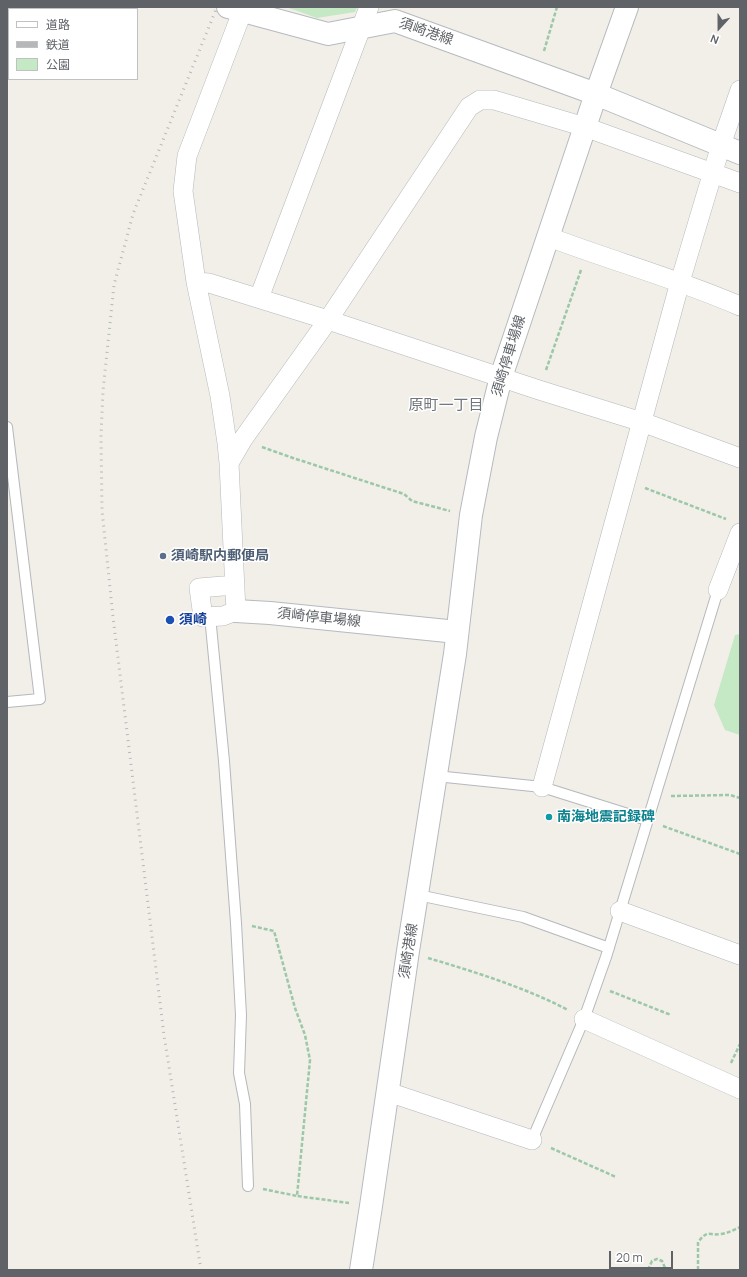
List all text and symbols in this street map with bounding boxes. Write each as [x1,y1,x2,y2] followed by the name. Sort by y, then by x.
[8,8,138,80] legend
[699,8,739,48] north arrow
[397,15,455,49] street label: 須崎港線
[46,16,70,33] text: 道路
[708,31,721,48] text: N
[46,36,70,53] text: 鉄道
[46,56,70,73] text: 公園
[489,313,529,399] street label: 須崎停車場線
[409,397,483,415] district label: 原町一丁目
[171,548,269,564] place label: 須崎駅内郵便局
[158,551,168,561] marker: 須崎駅内郵便局
[276,605,362,631] street label: 須崎停車場線
[179,612,207,628] place label: 須崎
[164,614,176,626] marker: 須崎
[557,809,655,825] place label: 南海地震記録碑
[544,812,554,822] marker: 南海地震記録碑
[396,922,422,980] street label: 須崎港線
[611,1243,675,1269] scale bar
[616,1249,643,1266] text: 20 m

